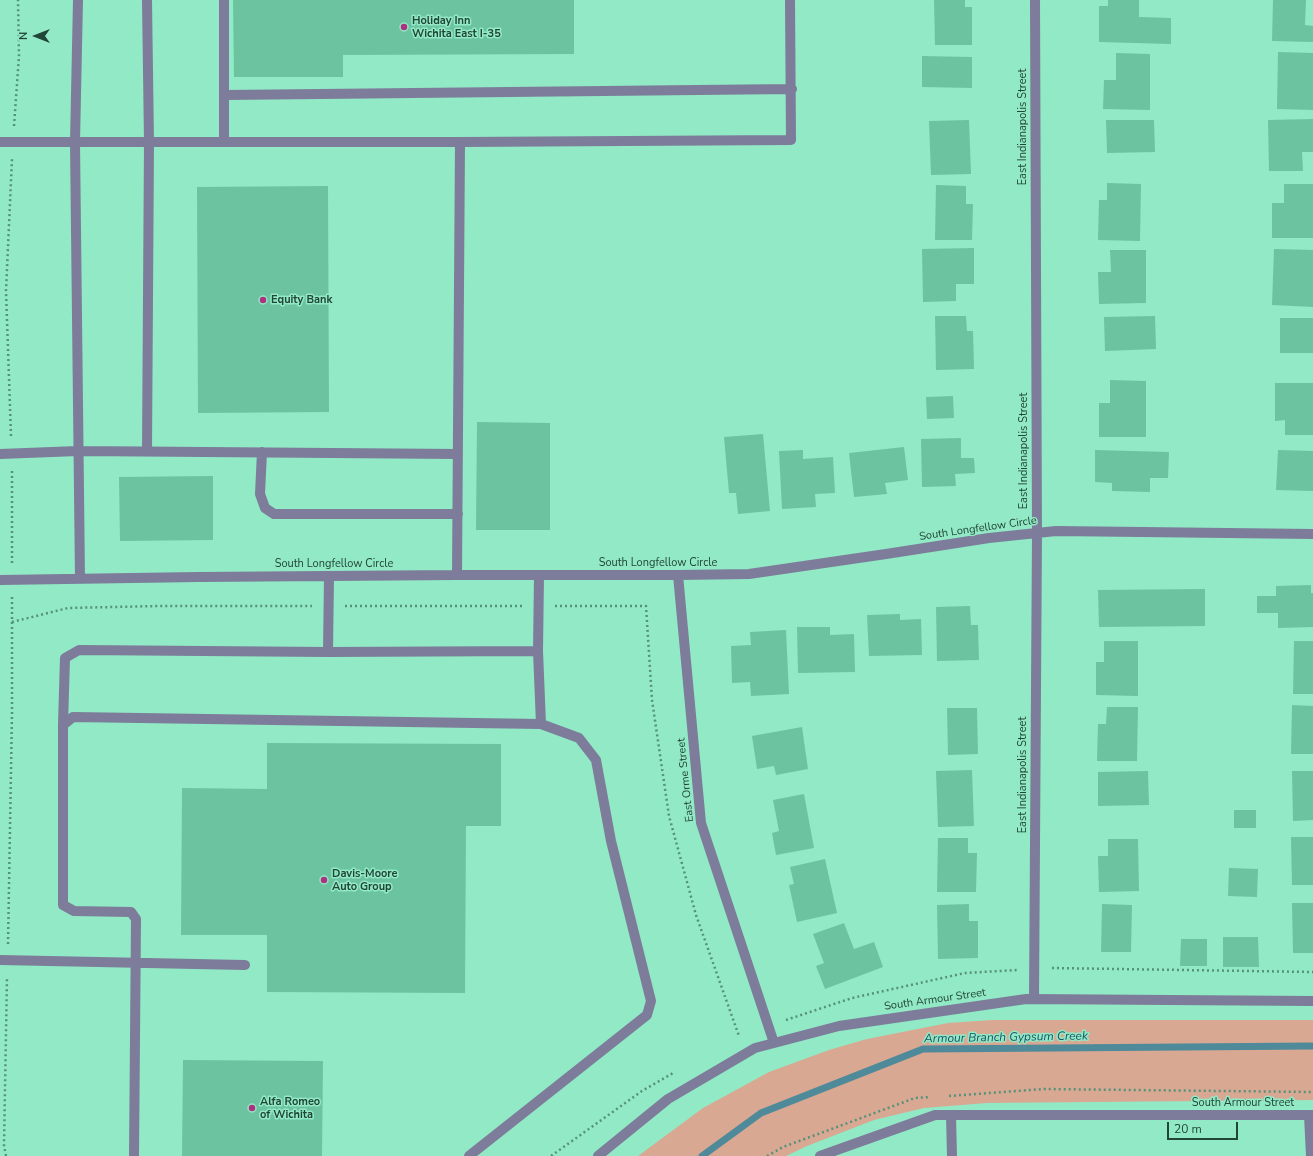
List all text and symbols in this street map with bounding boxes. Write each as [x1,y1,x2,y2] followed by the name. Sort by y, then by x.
[412,14,501,40] place label: Holiday Inn Wichita East I-35
[16,16,56,56] north arrow
[399,22,409,32] marker: Holiday Inn Wichita East I-35
[16,32,31,40] text: N
[1016,69,1030,185] street label: East Indianapolis Street
[271,293,332,307] place label: Equity Bank
[258,295,268,305] marker: Equity Bank
[1017,393,1031,509] street label: East Indianapolis Street
[918,514,1038,544] street label: South Longfellow Circle
[599,556,717,570] street label: South Longfellow Circle
[275,557,393,571] street label: South Longfellow Circle
[1016,717,1030,833] street label: East Indianapolis Street
[675,737,697,823] street label: East Orme Street
[332,867,397,893] place label: Davis-Moore Auto Group
[319,875,329,885] marker: Davis-Moore Auto Group
[883,986,987,1014] street label: South Armour Street
[924,1029,1088,1047] water label: Armour Branch Gypsum Creek
[260,1095,320,1121] place label: Alfa Romeo of Wichita
[1192,1096,1294,1110] street label: South Armour Street
[247,1103,257,1113] marker: Alfa Romeo of Wichita
[1169,1114,1240,1140] scale bar
[1174,1121,1202,1137] text: 20 m

